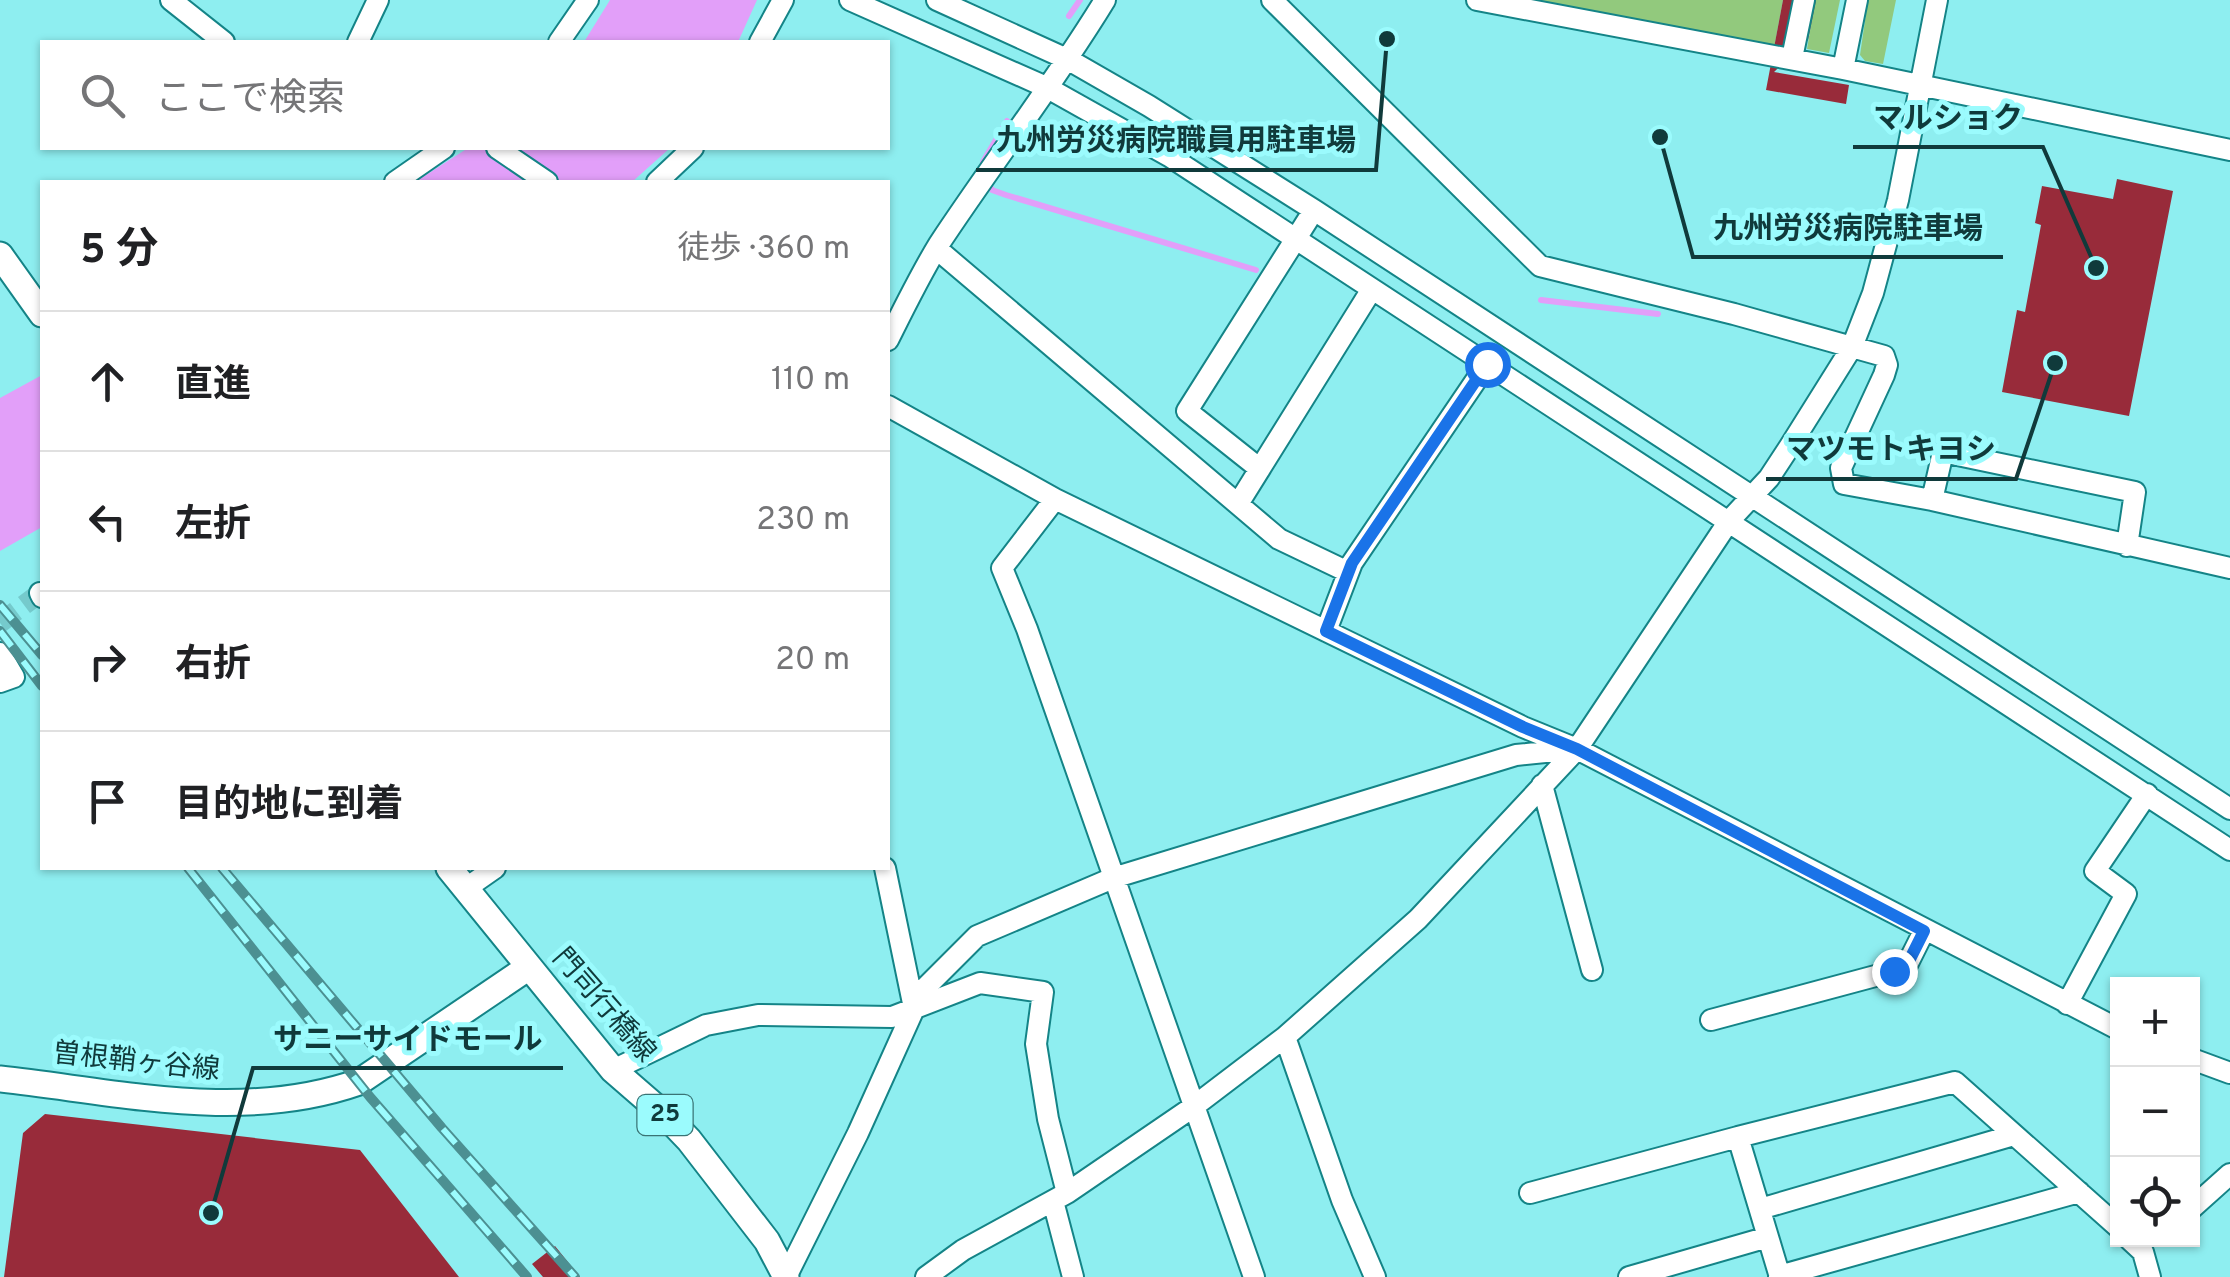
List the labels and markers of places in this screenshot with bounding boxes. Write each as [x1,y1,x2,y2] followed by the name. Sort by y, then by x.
[1853,87,2043,147] callout: マルショク
[976,110,1376,170] callout: 九州労災病院職員用駐車場
[1693,197,2003,257] callout: 九州労災病院駐車場
[1766,419,2016,479] callout: マツモトキヨシ
[253,1008,563,1068] callout: サニーサイドモール

